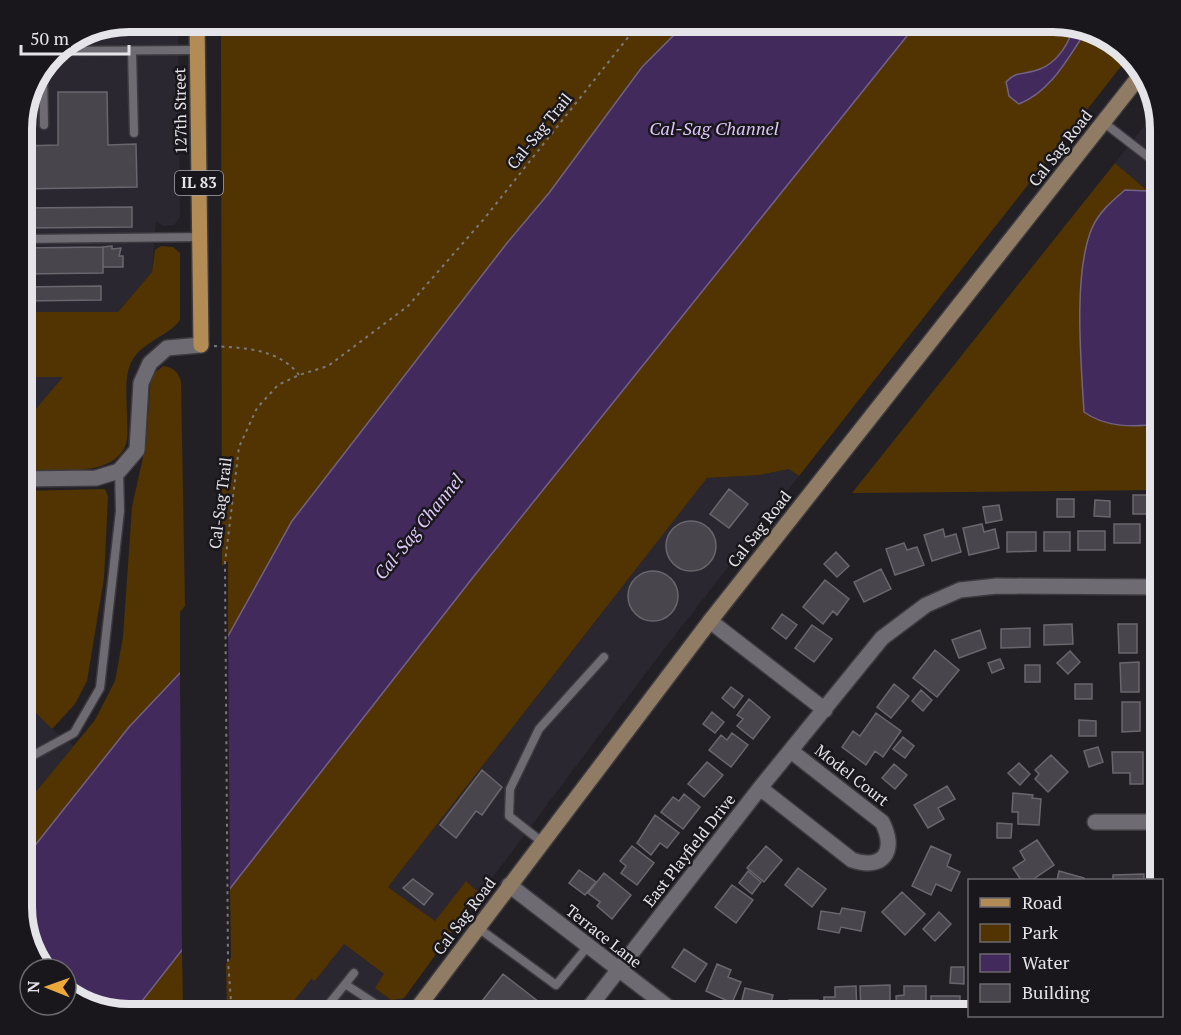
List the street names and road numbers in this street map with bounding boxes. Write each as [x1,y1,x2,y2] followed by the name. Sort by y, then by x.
[168,67,192,155] street label: 127th Street
[501,88,577,174] street label: Cal-Sag Trail
[1023,105,1097,191] street label: Cal Sag Road
[175,171,223,195] road number: IL 83
[203,456,237,550] street label: Cal-Sag Trail
[722,486,796,572] street label: Cal Sag Road
[810,739,894,811] street label: Model Court
[638,789,740,911] street label: East Playfield Drive
[428,873,500,959] street label: Cal Sag Road
[561,899,647,973] street label: Terrace Lane

